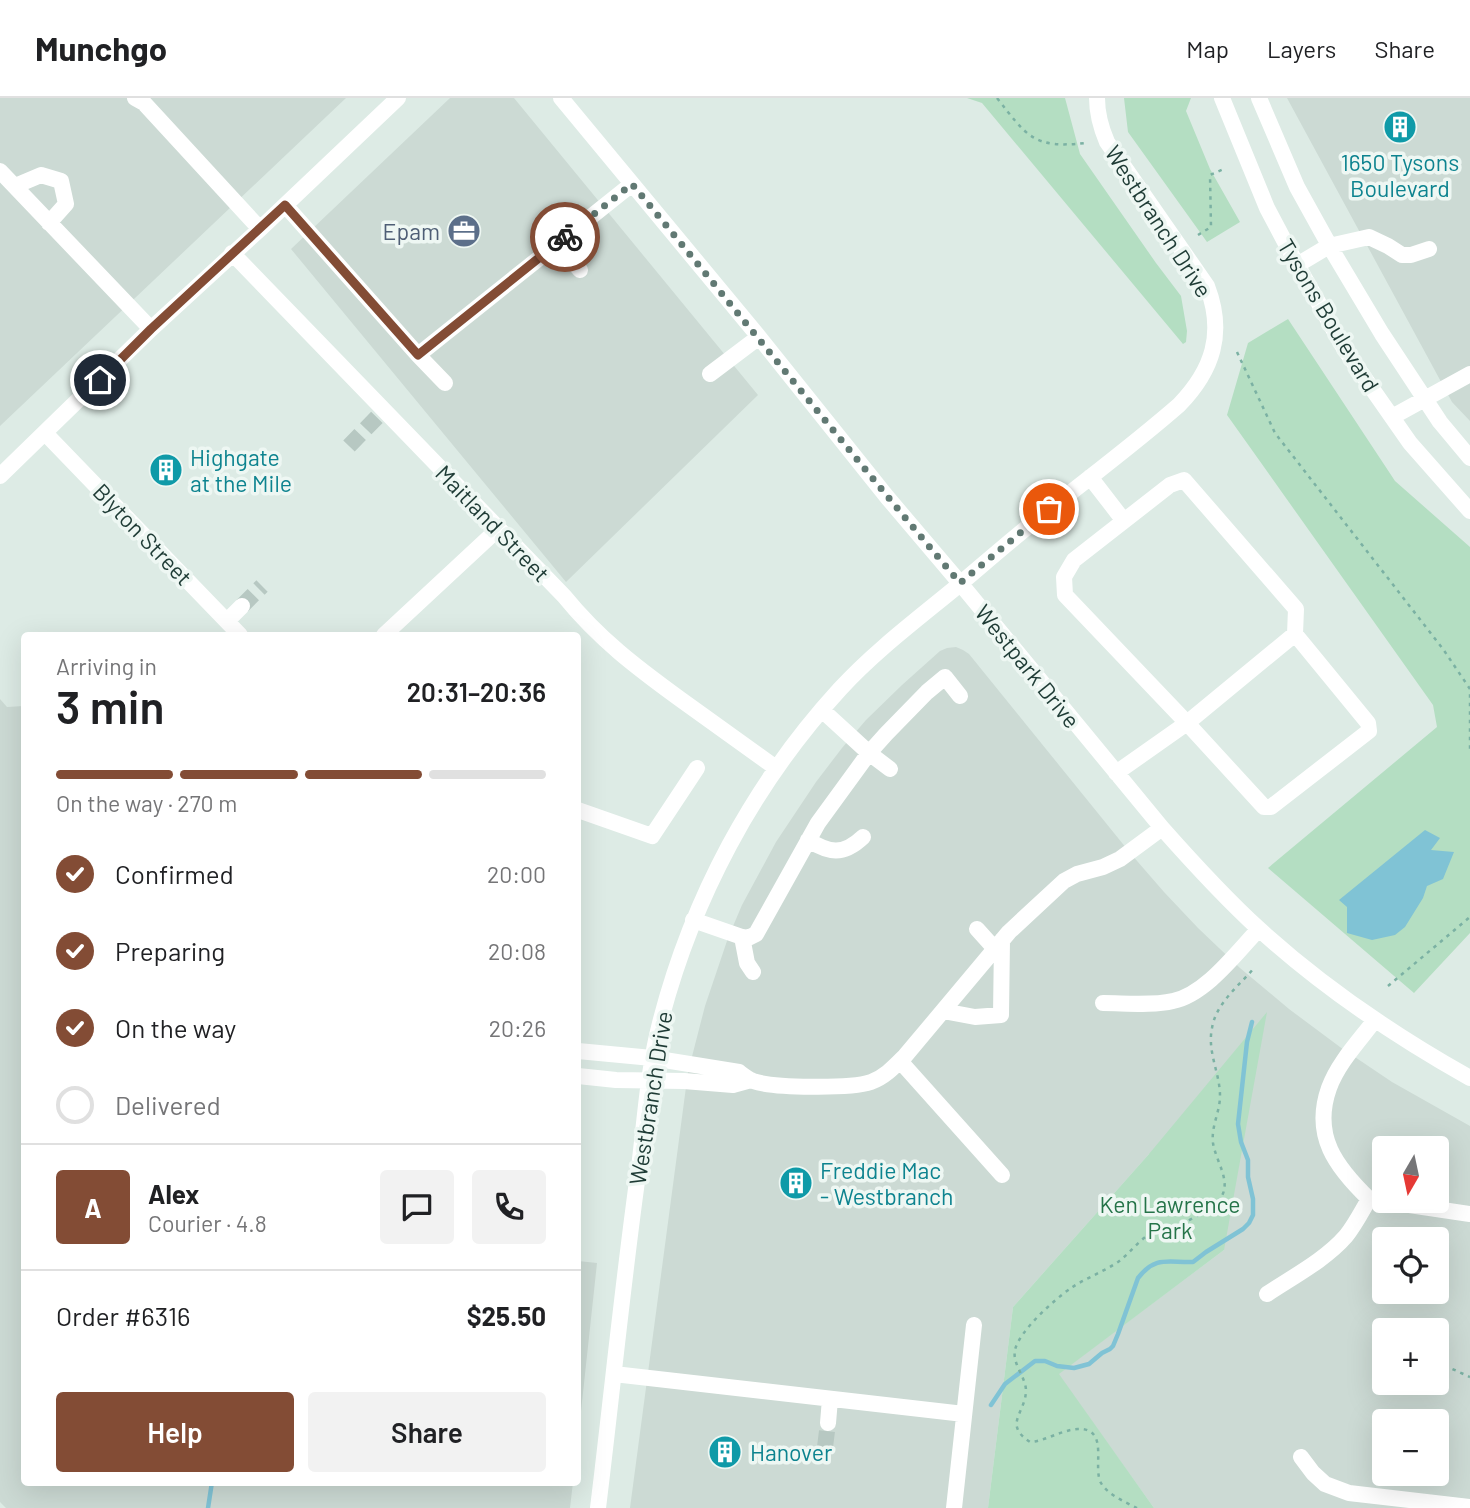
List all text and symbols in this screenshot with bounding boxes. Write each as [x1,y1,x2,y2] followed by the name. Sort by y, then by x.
[35,28,167,68] text: Munchgo
[1186,34,1229,63] text: Map
[1267,34,1336,63] text: Layers
[1374,34,1435,63] text: Share
[1381,108,1419,146] building icon: 1650 Tysons Boulevard
[1099,140,1219,302] street label: Westbranch Drive
[1341,148,1459,202] place label: 1650 Tysons Boulevard
[530,202,600,272] courier
[445,212,483,250] office icon: Epam
[383,217,440,245] place label: Epam
[546,218,584,256] icon: bike
[1272,233,1386,397] street label: Tysons Boulevard
[70,350,130,410] pin
[81,361,119,399] icon: home
[190,443,292,497] place label: Highgate at the Mile
[147,451,185,489] building icon: Highgate at the Mile
[430,459,556,587] street label: Maitland Street
[88,477,198,591] street label: Blyton Street
[1019,479,1079,539] pin
[1030,490,1068,528] icon: bag
[970,599,1086,733] street label: Westpark Drive
[56,652,157,680] text: Arriving in
[407,676,546,707] text: 20:31–20:36
[56,678,165,733] text: 3 min
[56,789,237,817] text: On the way · 270 m
[56,855,94,893] icon: check
[115,858,234,889] text: Confirmed
[487,860,546,888] text: 20:00
[56,932,94,970] icon: check
[115,935,225,966] text: Preparing
[488,937,546,965] text: 20:08
[56,1009,94,1047] icon: check
[622,1009,678,1187] street label: Westbranch Drive
[115,1012,236,1043] text: On the way
[489,1014,546,1042] text: 20:26
[115,1089,221,1120] text: Delivered
[1372,1136,1449,1213] north arrow
[1372,1136,1449,1486] map controls
[820,1156,953,1210] place label: Freddie Mac - Westbranch
[777,1164,815,1202] building icon: Freddie Mac - Westbranch
[380,1170,454,1244] button: chat
[472,1170,546,1244] button: phone
[148,1178,199,1209] text: Alex
[1099,1190,1241,1244] park label: Ken Lawrence Park
[84,1192,102,1223] text: A
[148,1209,267,1237] text: Courier · 4.8
[1372,1227,1449,1304] button: locate
[56,1300,190,1331] text: Order #6316
[467,1300,546,1331] text: $25.50
[1372,1318,1449,1395] button: +
[56,1392,294,1472] button: Help
[308,1392,546,1472] button: Share
[1372,1409,1449,1486] button: −
[706,1433,744,1471] building icon: Hanover
[750,1438,833,1466] place label: Hanover

